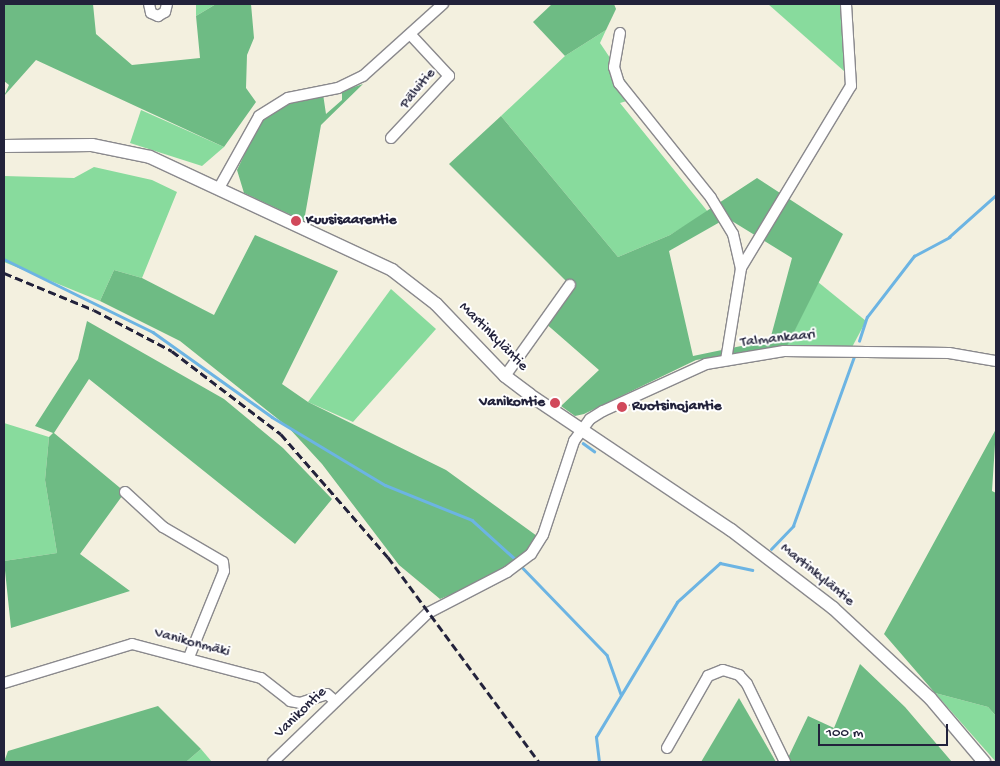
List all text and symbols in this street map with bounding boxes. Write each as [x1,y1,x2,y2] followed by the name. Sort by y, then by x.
[396,65,440,113] street label: Pälvitie
[306,212,397,230] place label: Kuusisaarentie
[290,215,302,227] marker: Kuusisaarentie
[455,299,531,375] street label: Martinkyläntie
[740,326,816,352] street label: Talmankaari
[479,394,545,412] place label: Vanikontie
[549,397,561,409] marker: Vanikontie
[632,398,721,416] place label: Ruotsinojantie
[616,401,628,413] marker: Ruotsinojantie
[776,540,858,610] street label: Martinkyläntie
[152,624,232,662] street label: Vanikonmäki
[271,684,331,742] street label: Vanikontie
[820,714,950,746] scale bar
[826,724,863,742] text: 100 m

